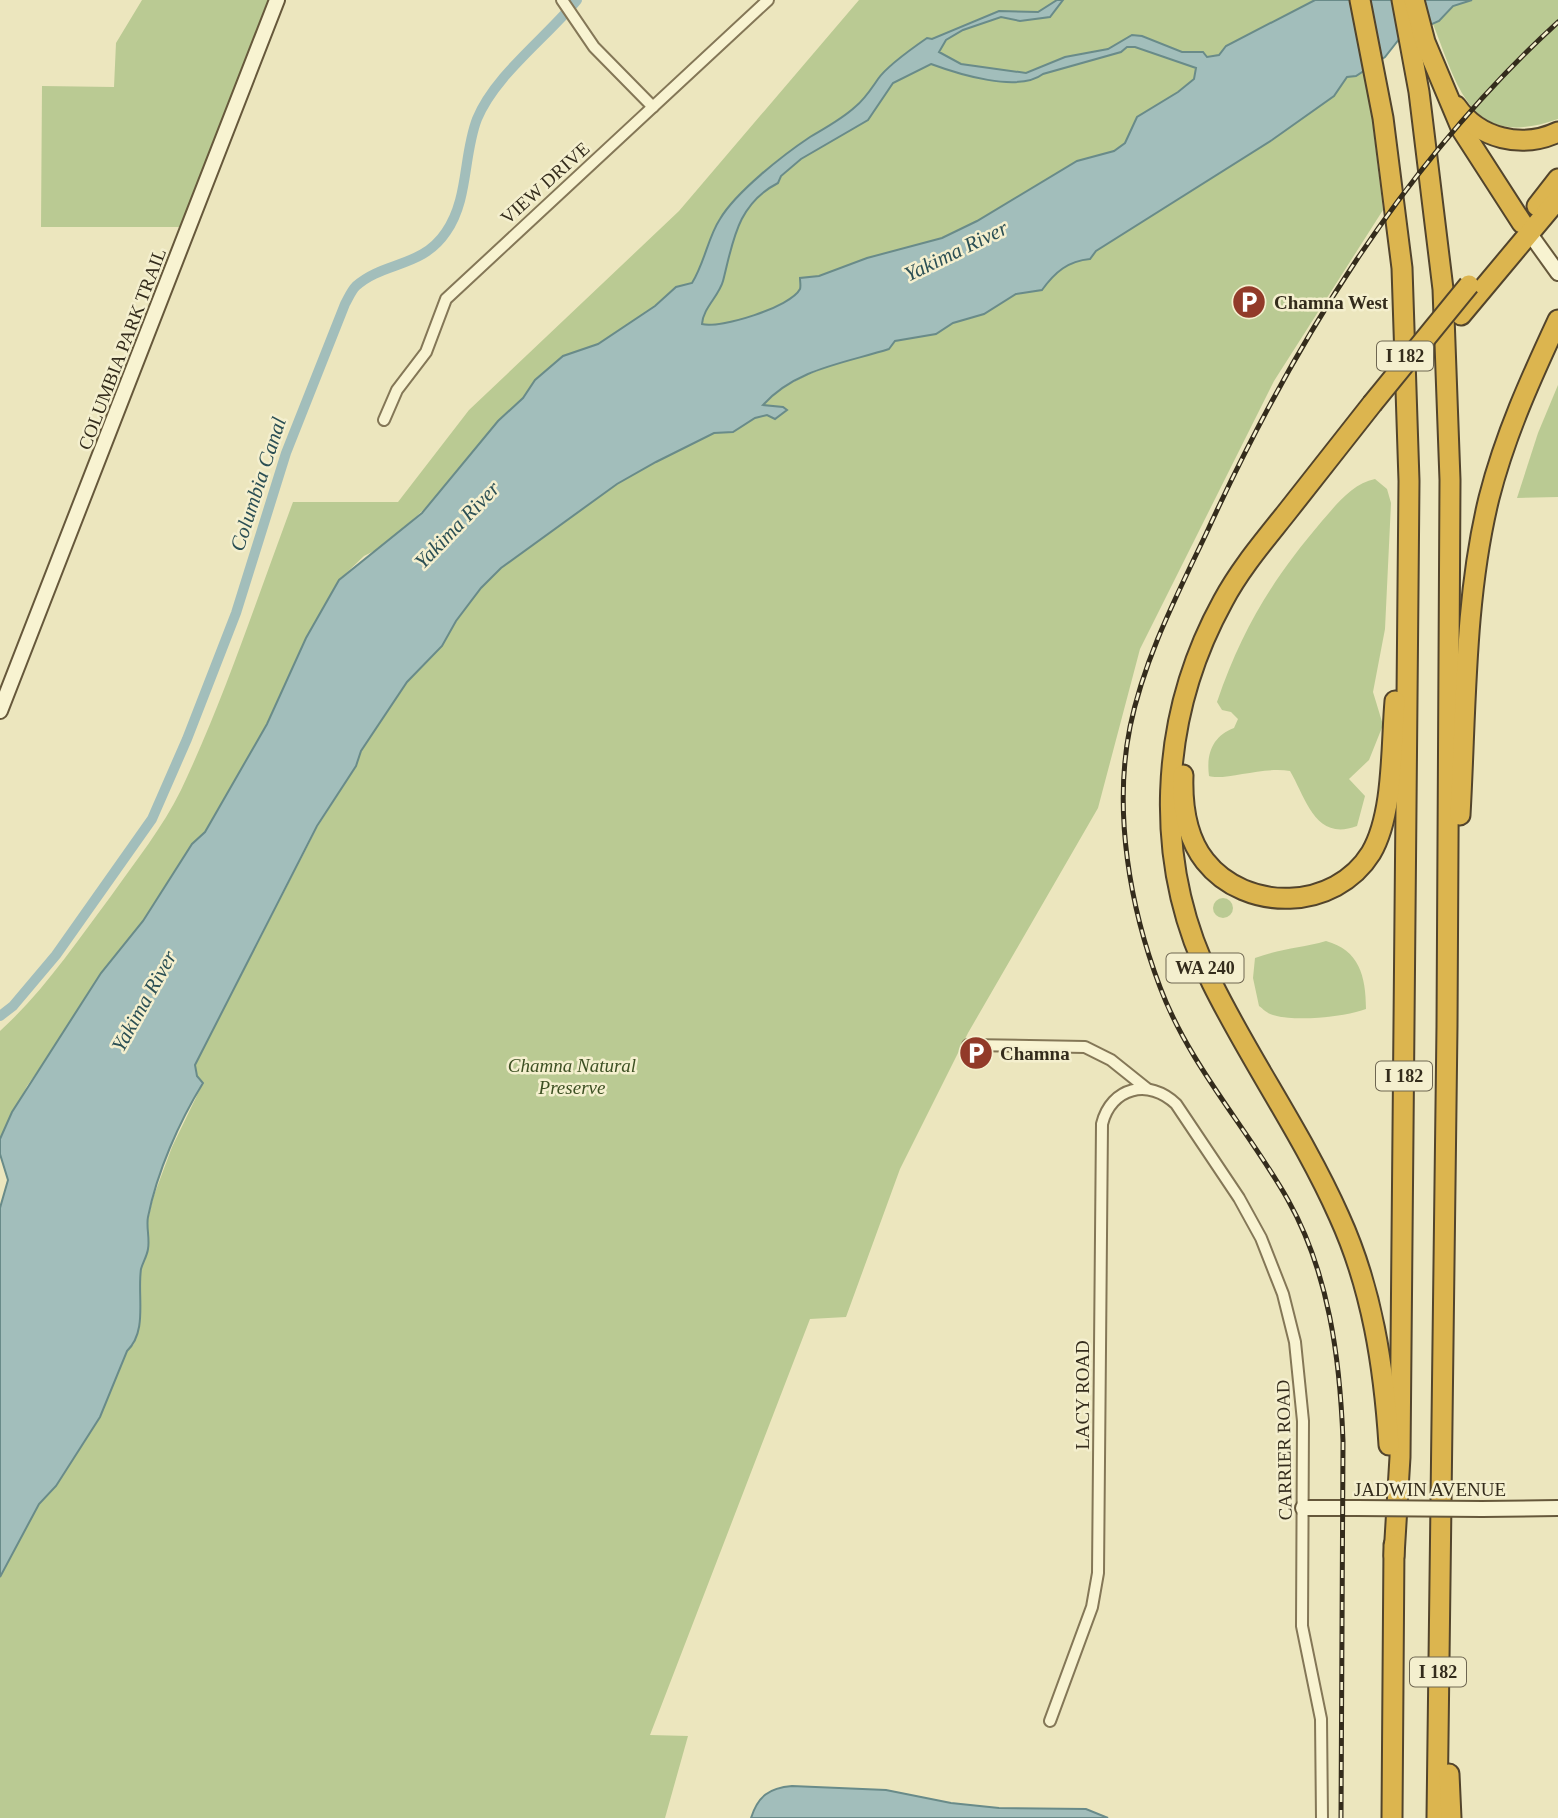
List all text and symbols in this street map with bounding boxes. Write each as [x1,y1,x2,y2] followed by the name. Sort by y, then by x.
[496,138,594,228] street label: VIEW DRIVE
[900,215,1012,286] water label: Yakima River
[74,245,170,453] street label: COLUMBIA PARK TRAIL
[1230,283,1268,321] parking icon: Chamna West
[1274,292,1389,313] place label: Chamna West
[1377,342,1433,370] road number: I 182
[225,414,291,554] water label: Columbia Canal
[410,476,505,574] water label: Yakima River
[106,946,182,1056] water label: Yakima River
[1166,953,1244,982] road number: WA 240
[957,1034,995,1072] parking icon: Chamna
[1000,1043,1070,1064] place label: Chamna
[508,1055,636,1098] park label: Chamna Natural Preserve
[1376,1062,1432,1091] road number: I 182
[1072,1340,1093,1450] street label: LACY ROAD
[1272,1379,1296,1521] street label: CARRIER ROAD
[1354,1479,1506,1500] street label: JADWIN AVENUE
[1410,1658,1466,1686] road number: I 182

